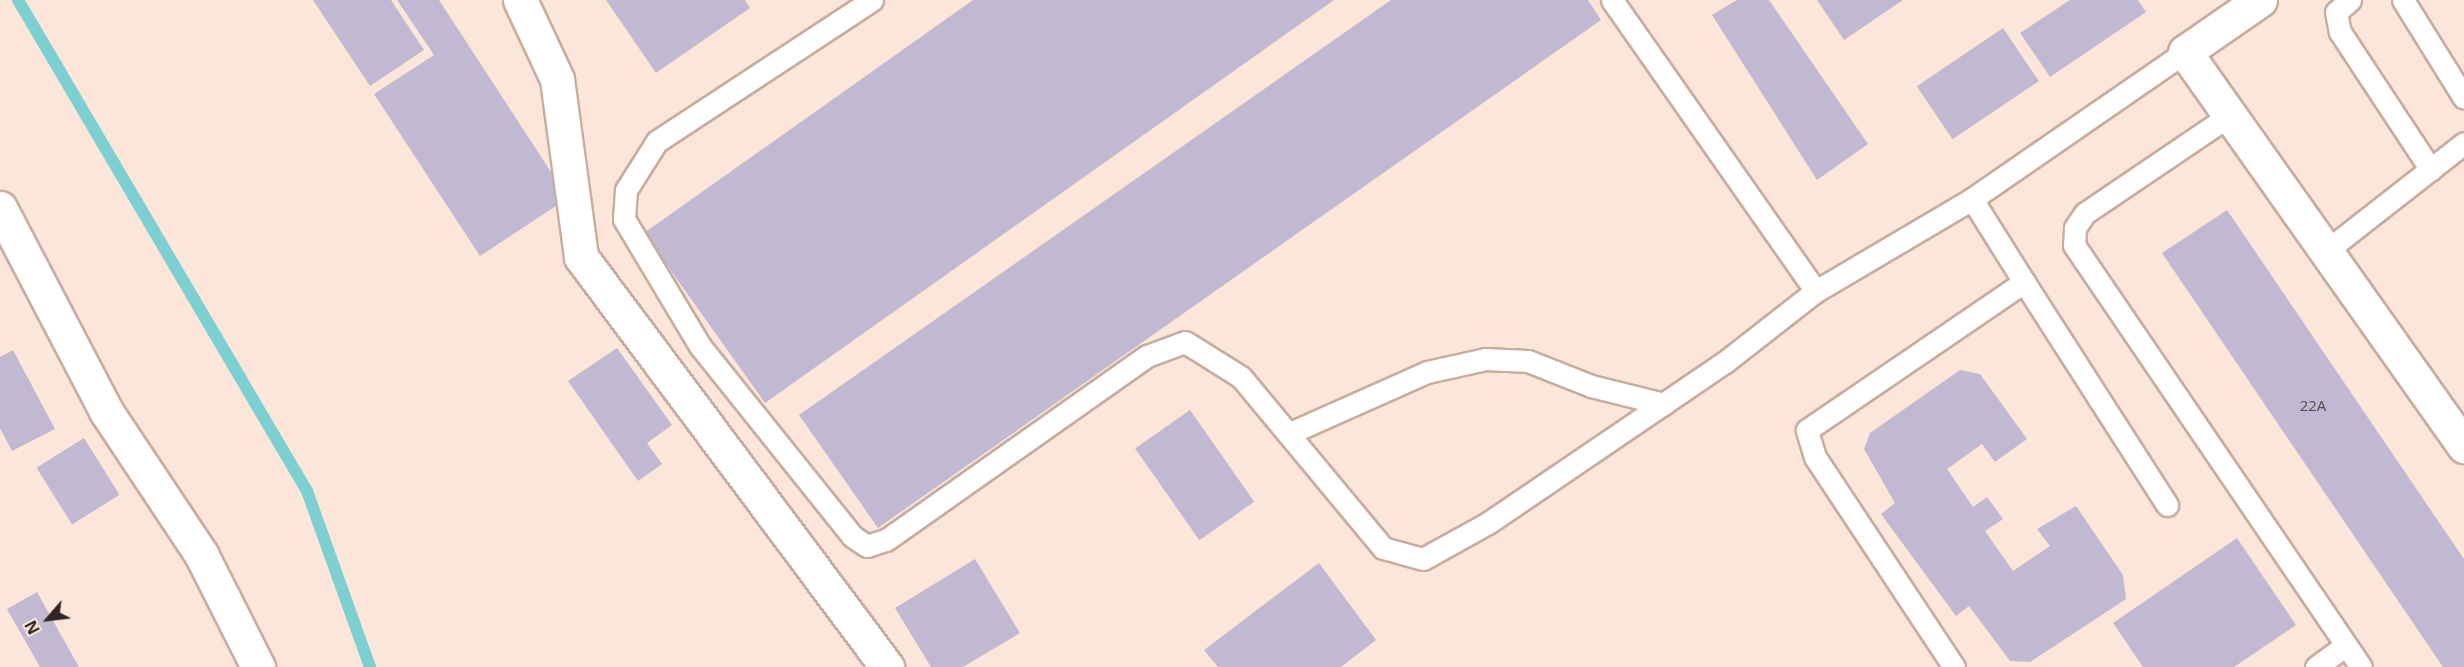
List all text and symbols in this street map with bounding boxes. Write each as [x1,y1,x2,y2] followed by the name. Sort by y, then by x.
[2300,397,2326,415] house number: 22А
[18,589,78,649] north arrow
[19,617,45,638] text: N

